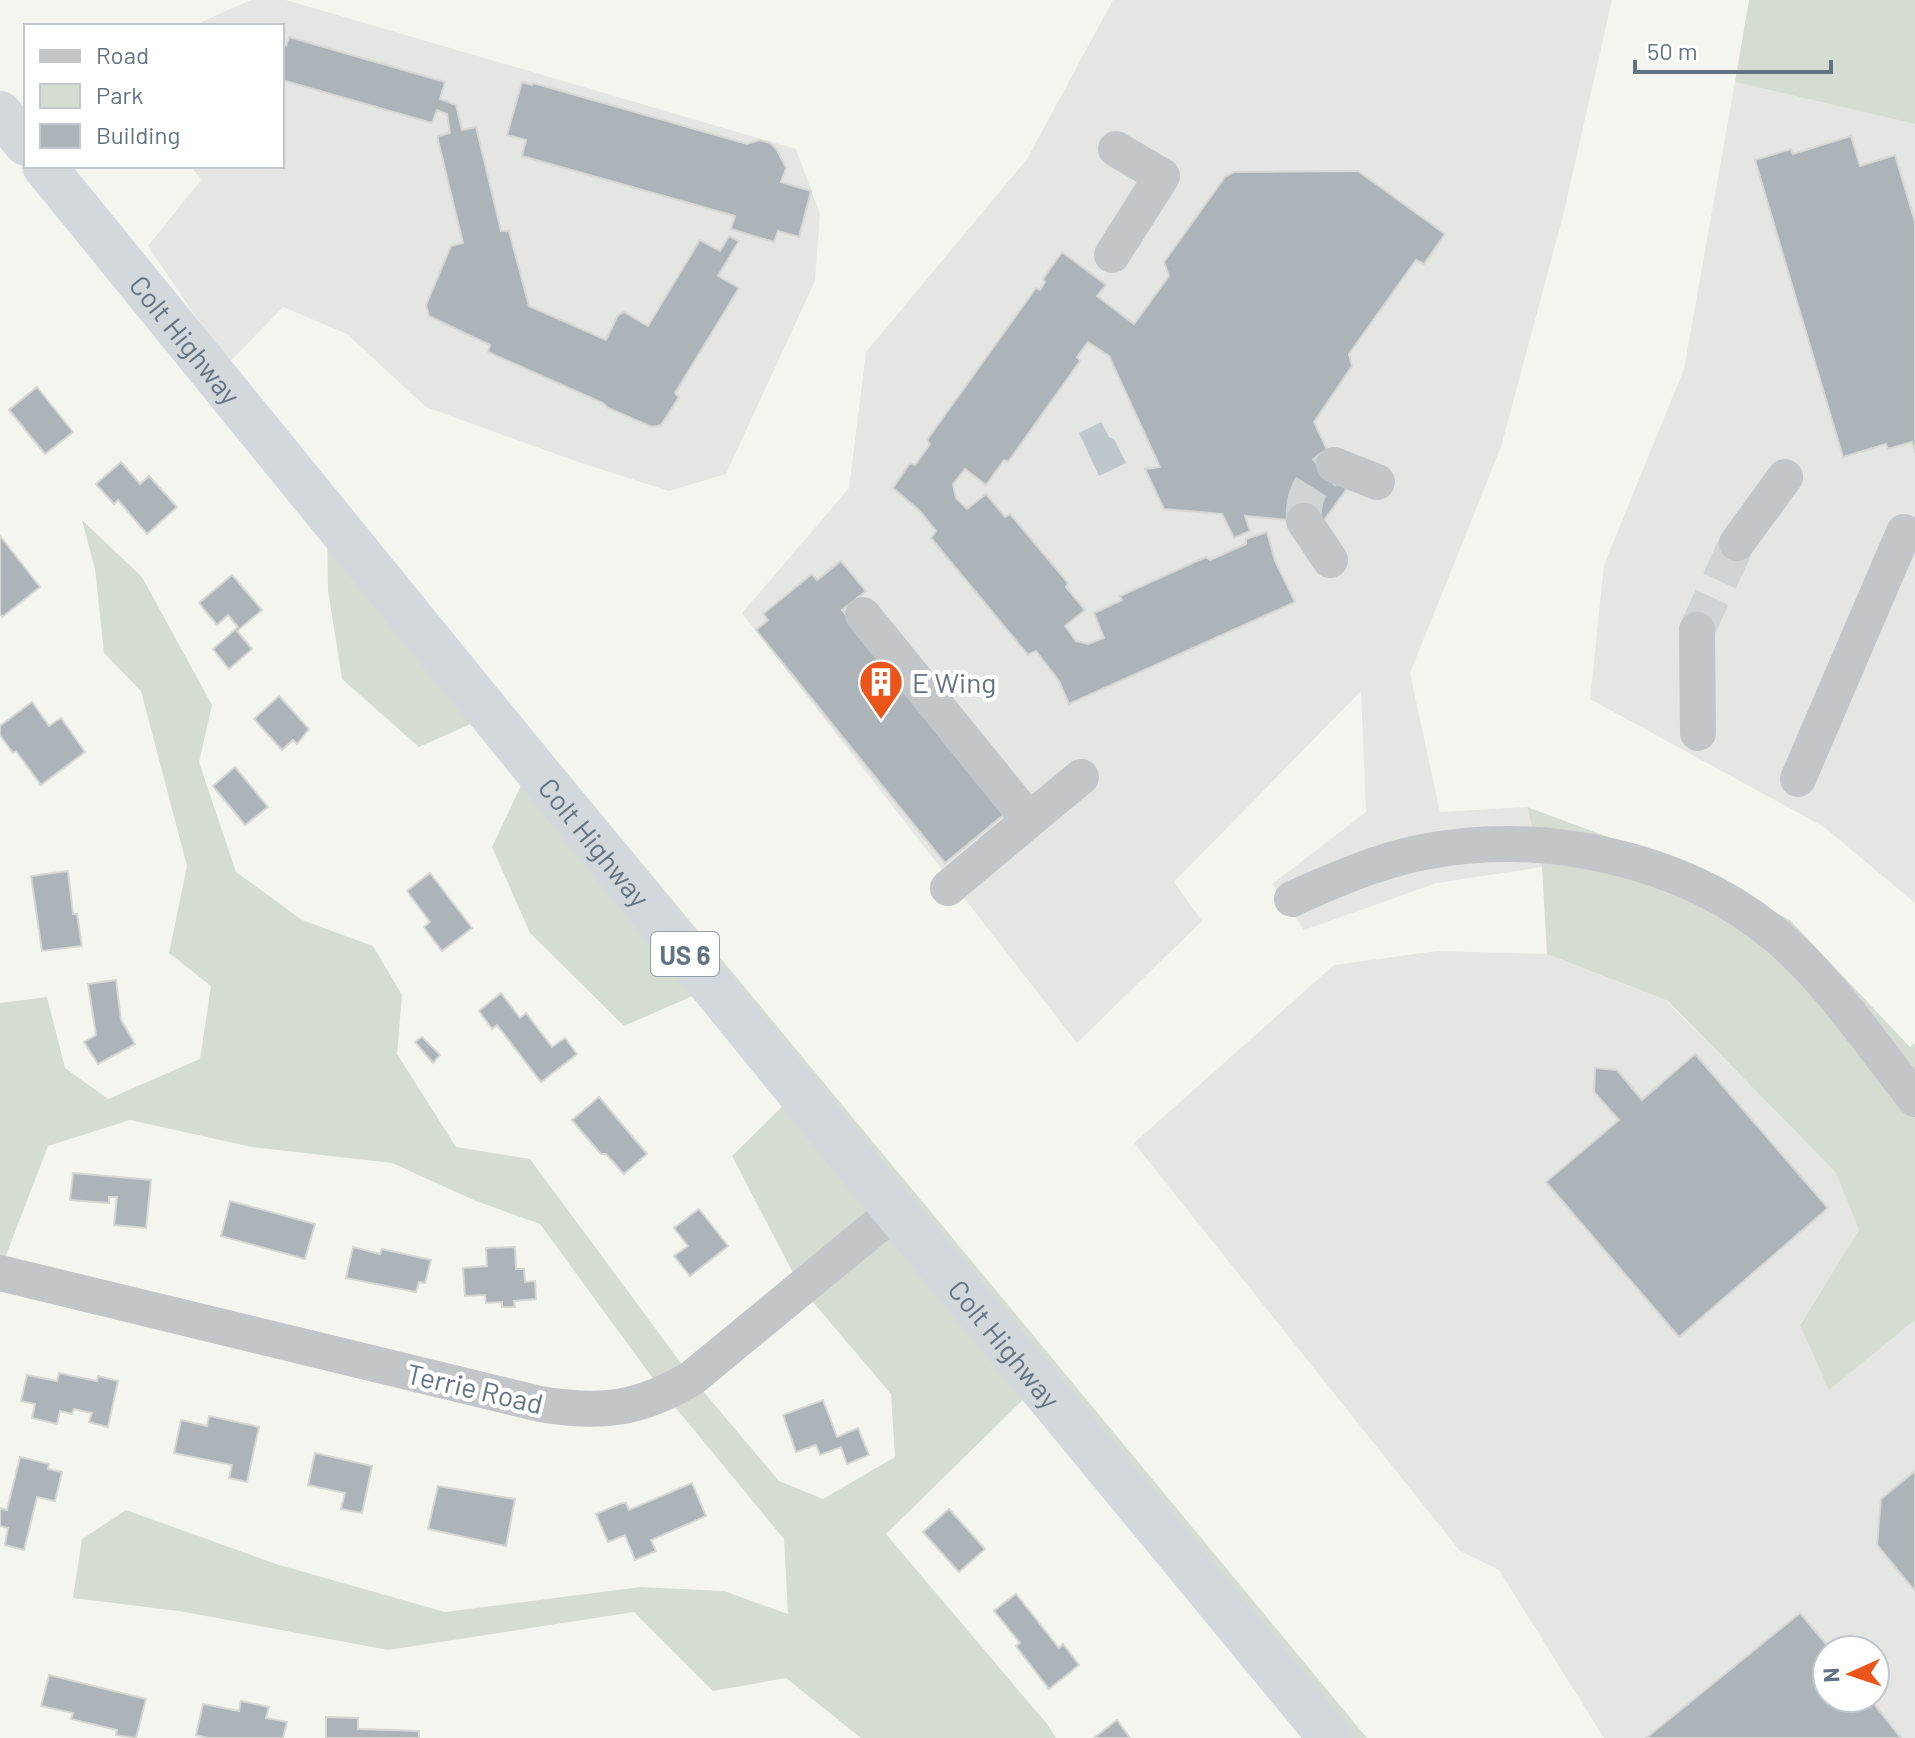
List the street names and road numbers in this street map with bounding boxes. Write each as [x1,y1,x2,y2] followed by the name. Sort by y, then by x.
[123,268,248,411] street label: Colt Highway
[532,771,657,914] street label: Colt Highway
[651,932,719,976] road number: US 6
[942,1273,1068,1415] street label: Colt Highway
[404,1356,546,1420] street label: Terrie Road

